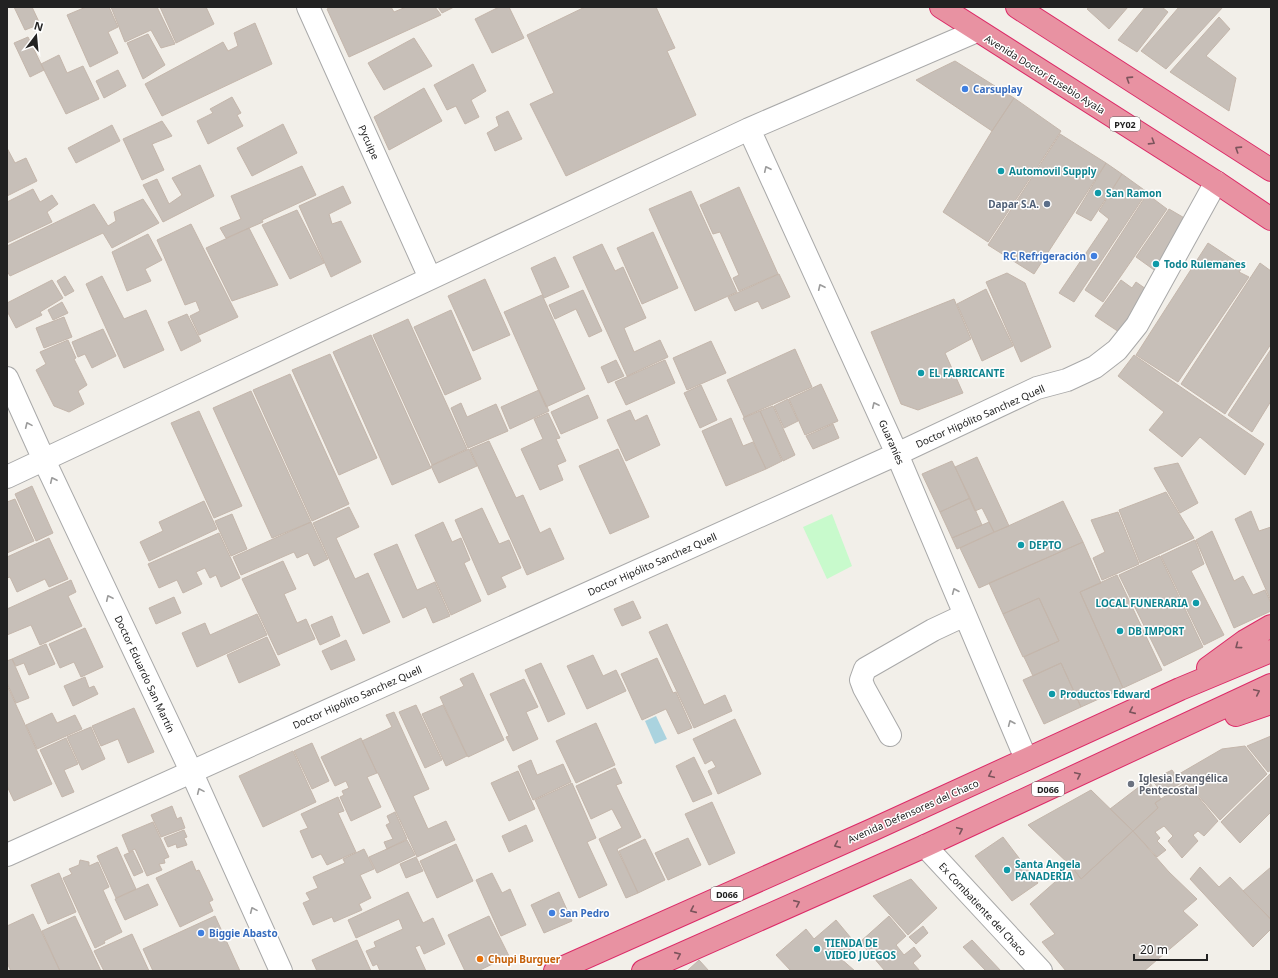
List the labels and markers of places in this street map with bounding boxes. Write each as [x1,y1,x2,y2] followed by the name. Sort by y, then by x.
[973,82,1023,96] place label: Carsuplay
[960,84,970,94] marker: Carsuplay
[1009,164,1097,178] place label: Automovil Supply
[996,166,1006,176] marker: Automovil Supply
[1106,186,1162,200] place label: San Ramon
[1093,188,1103,198] marker: San Ramon
[988,197,1039,211] place label: Dapar S.A.
[1042,199,1052,209] marker: Dapar S.A.
[1003,249,1086,263] place label: RC Refrigeración
[1089,251,1099,261] marker: RC Refrigeración
[1164,257,1246,271] place label: Todo Rulemanes
[1151,259,1161,269] marker: Todo Rulemanes
[929,366,1005,380] place label: EL FABRICANTE
[916,368,926,378] marker: EL FABRICANTE
[1029,538,1062,552] place label: DEPTO
[1016,540,1026,550] marker: DEPTO
[1096,596,1188,610] place label: LOCAL FUNERARIA
[1191,598,1201,608] marker: LOCAL FUNERARIA
[1128,624,1185,638] place label: DB IMPORT
[1115,626,1125,636] marker: DB IMPORT
[1060,687,1150,701] place label: Productos Edward
[1047,689,1057,699] marker: Productos Edward
[1139,771,1228,797] place label: Iglesia Evangélica Pentecostal
[1126,779,1136,789] marker: Iglesia Evangélica Pentecostal
[1015,857,1081,883] place label: Santa Angela PANADERIA
[1002,865,1012,875] marker: Santa Angela PANADERIA
[560,906,610,920] place label: San Pedro
[547,908,557,918] marker: San Pedro
[209,926,278,940] place label: Biggie Abasto
[196,928,206,938] marker: Biggie Abasto
[825,936,896,962] place label: TIENDA DE VIDEO JUEGOS
[812,944,822,954] marker: TIENDA DE VIDEO JUEGOS
[488,952,561,966] place label: Chupi Burguer
[475,954,485,964] marker: Chupi Burguer

